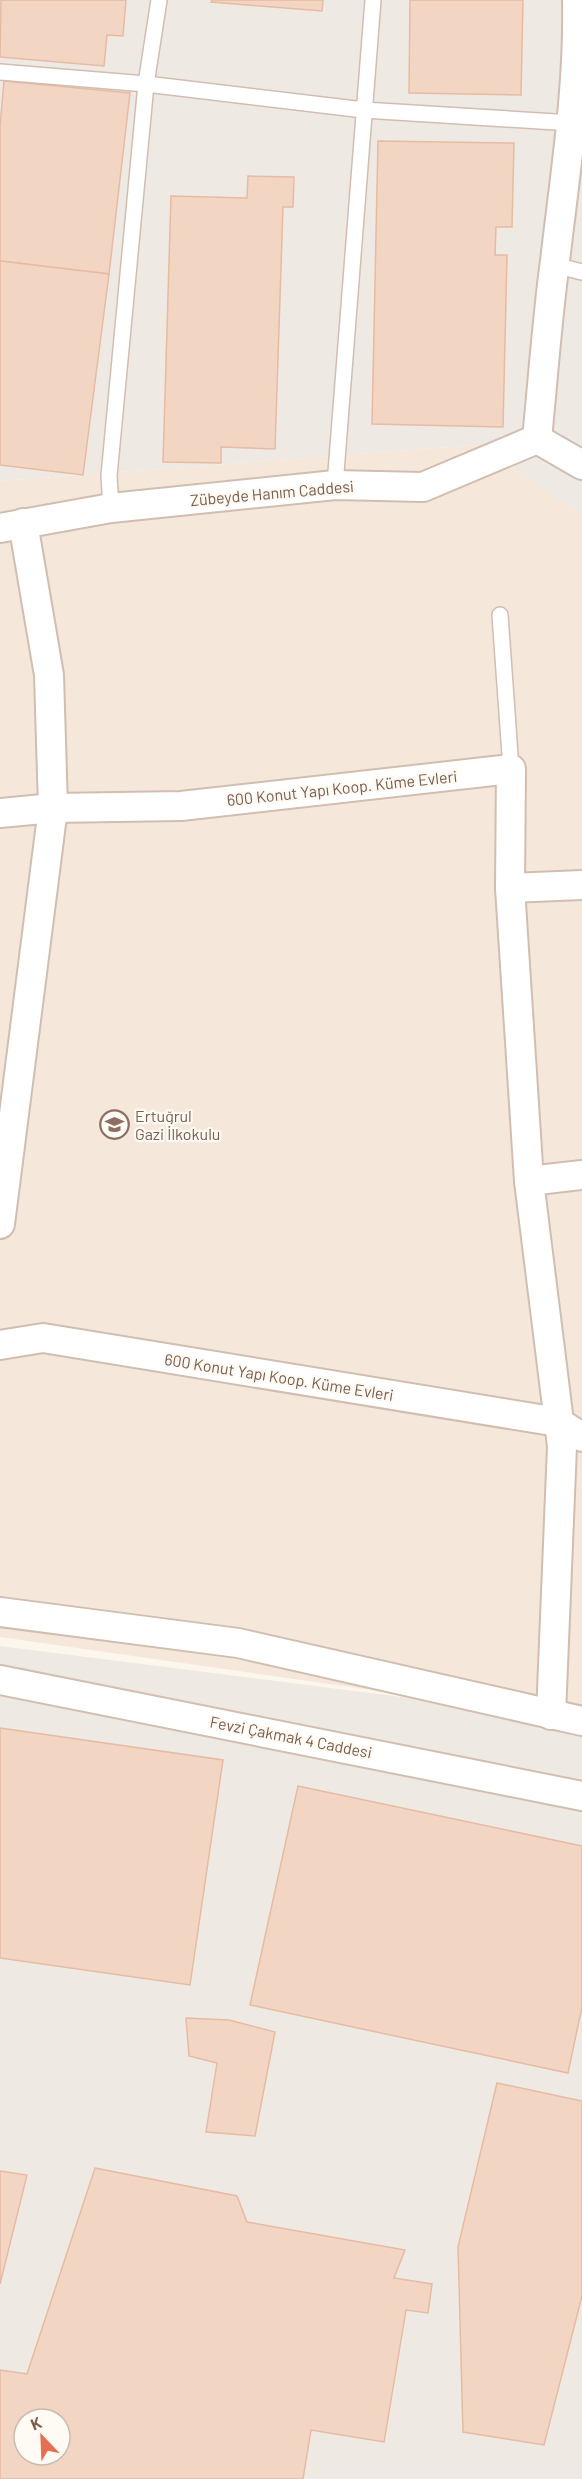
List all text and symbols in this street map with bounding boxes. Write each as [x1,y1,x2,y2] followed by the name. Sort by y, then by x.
[189,476,355,509] street label: Zübeyde Hanım Caddesi
[226,766,458,809] street label: 600 Konut Yapı Koop. Küme Evleri
[135,1106,220,1143] place label: Ertuğrul Gazi İlkokulu
[98,1109,130,1141] school or university icon: Ertuğrul Gazi İlkokulu
[163,1349,395,1404] street label: 600 Konut Yapı Koop. Küme Evleri
[208,1711,374,1762] street label: Fevzi Çakmak 4 Caddesi
[12,2407,72,2467] north arrow
[28,2412,44,2433] text: K

